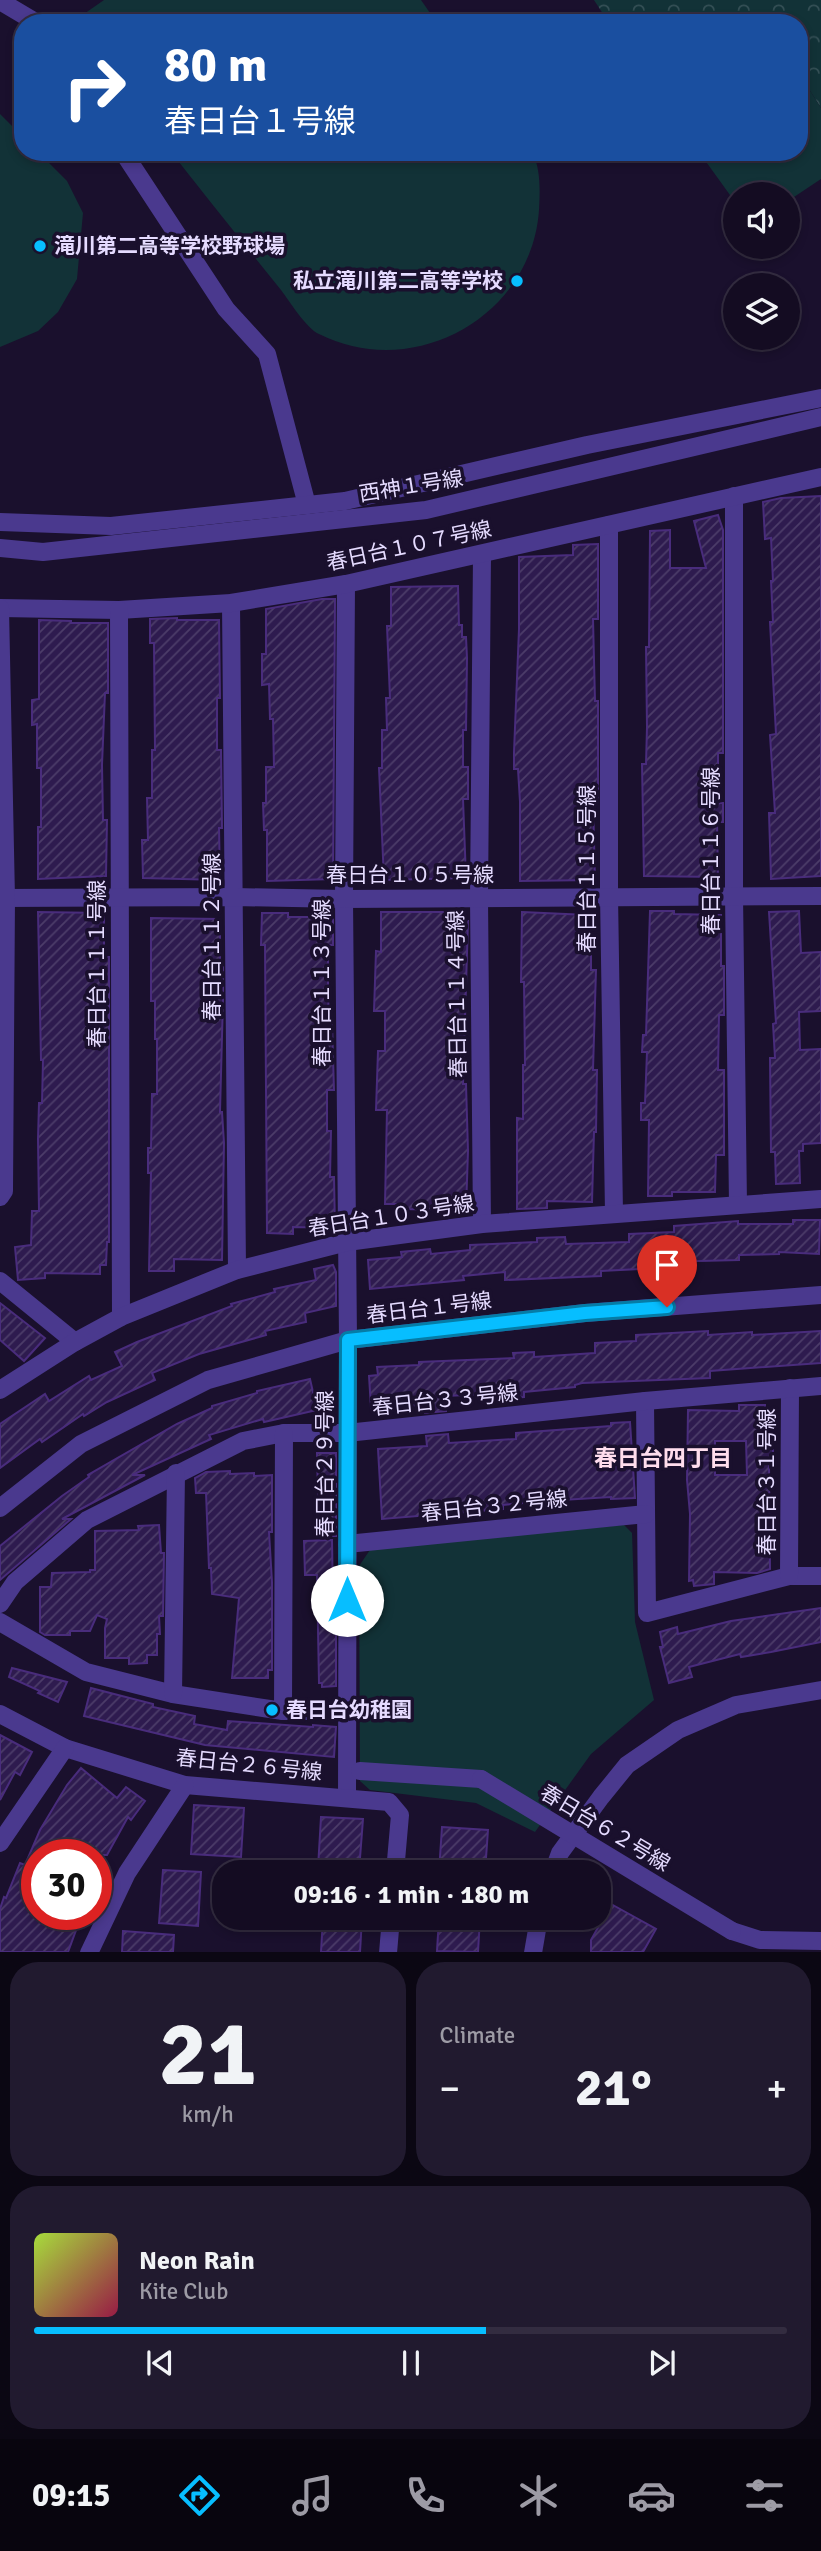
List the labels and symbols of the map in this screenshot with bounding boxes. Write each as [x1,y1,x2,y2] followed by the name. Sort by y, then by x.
[54,233,285,259] place label: 滝川第二高等学校野球場
[32,238,48,254] marker: 滝川第二高等学校野球場
[293,268,503,294] place label: 私立滝川第二高等学校
[509,273,525,289] marker: 私立滝川第二高等学校
[357,465,465,507] street label: 西神１号線
[324,516,494,576] street label: 春日台１０７号線
[698,767,724,935] street label: 春日台１１６号線
[574,785,600,953] street label: 春日台１１５号線
[199,853,225,1021] street label: 春日台１１２号線
[326,862,494,888] street label: 春日台１０５号線
[84,880,110,1048] street label: 春日台１１１号線
[309,899,335,1067] street label: 春日台１１３号線
[443,910,471,1078] street label: 春日台１１４号線
[306,1190,476,1242] street label: 春日台１０３号線
[637,1235,697,1307] pin
[365,1287,493,1329] street label: 春日台１号線
[371,1379,519,1421] street label: 春日台３３号線
[312,1391,338,1538] street label: 春日台２９号線
[754,1409,780,1556] street label: 春日台３１号線
[594,1444,732,1473] district label: 春日台四丁目
[420,1485,568,1527] street label: 春日台３２号線
[310,1563,384,1637] position arrow
[286,1697,412,1723] place label: 春日台幼稚園
[264,1702,280,1718] marker: 春日台幼稚園
[175,1744,323,1786] street label: 春日台２６号線
[535,1779,675,1877] street label: 春日台６２号線
[21,1839,112,1930] speed limit sign: 30

